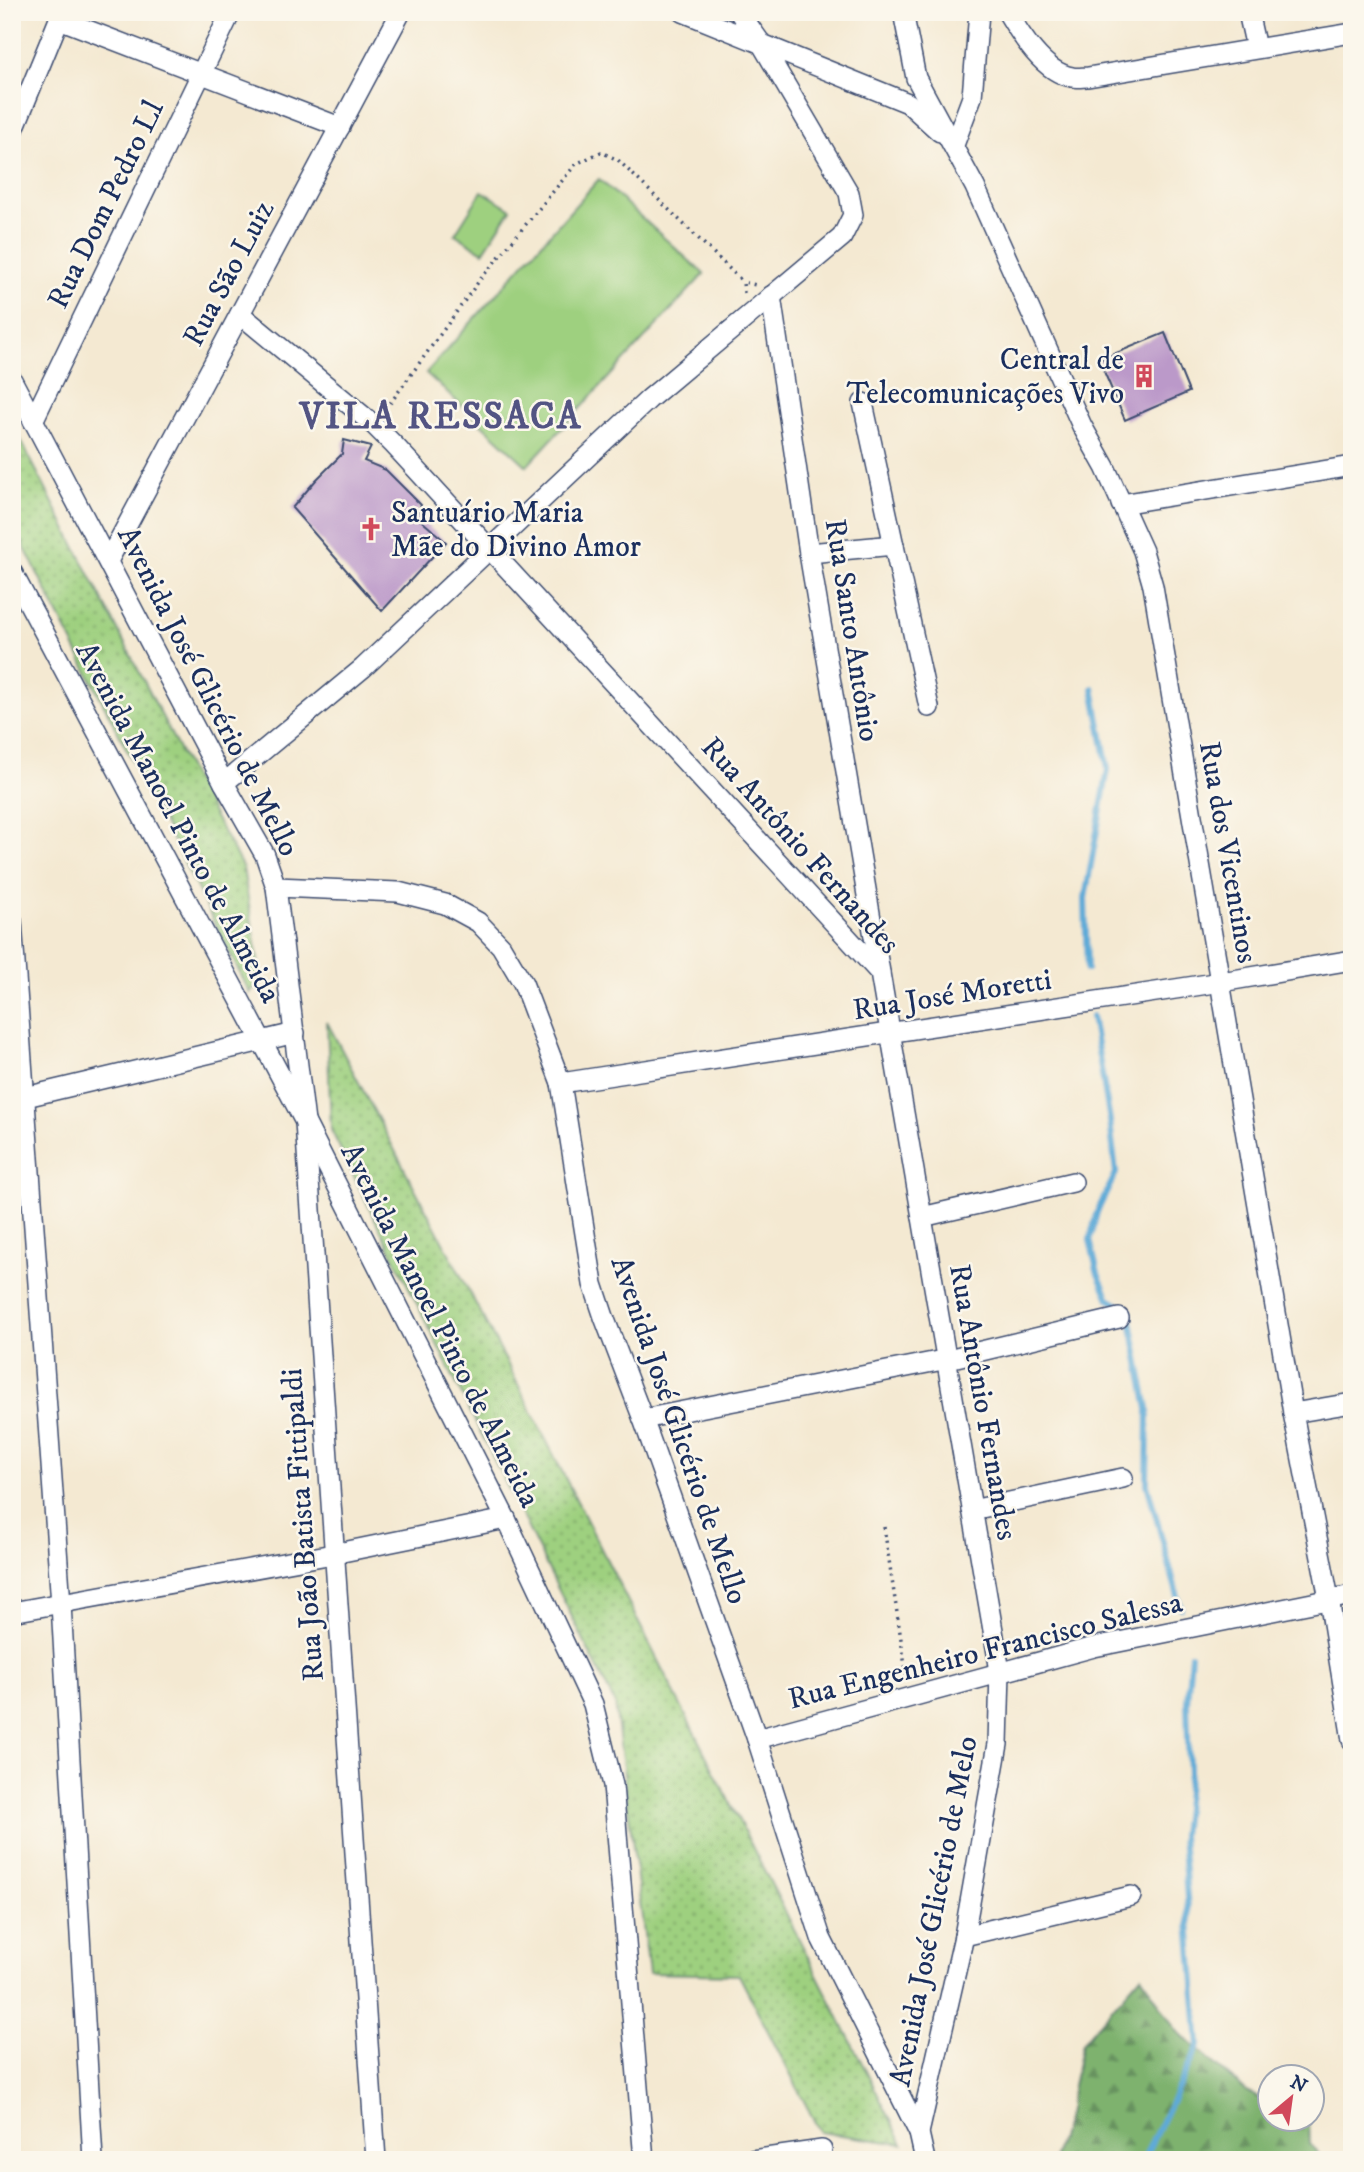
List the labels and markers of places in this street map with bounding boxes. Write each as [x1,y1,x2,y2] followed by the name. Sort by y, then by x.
[847,342,1124,413] place label: Central de Telecomunicações Vivo
[1130,362,1158,390] building icon: Central de Telecomunicações Vivo
[391,495,641,566] place label: Santuário Maria Mãe do Divino Amor
[357,515,385,543] church icon: Santuário Maria Mãe do Divino Amor

